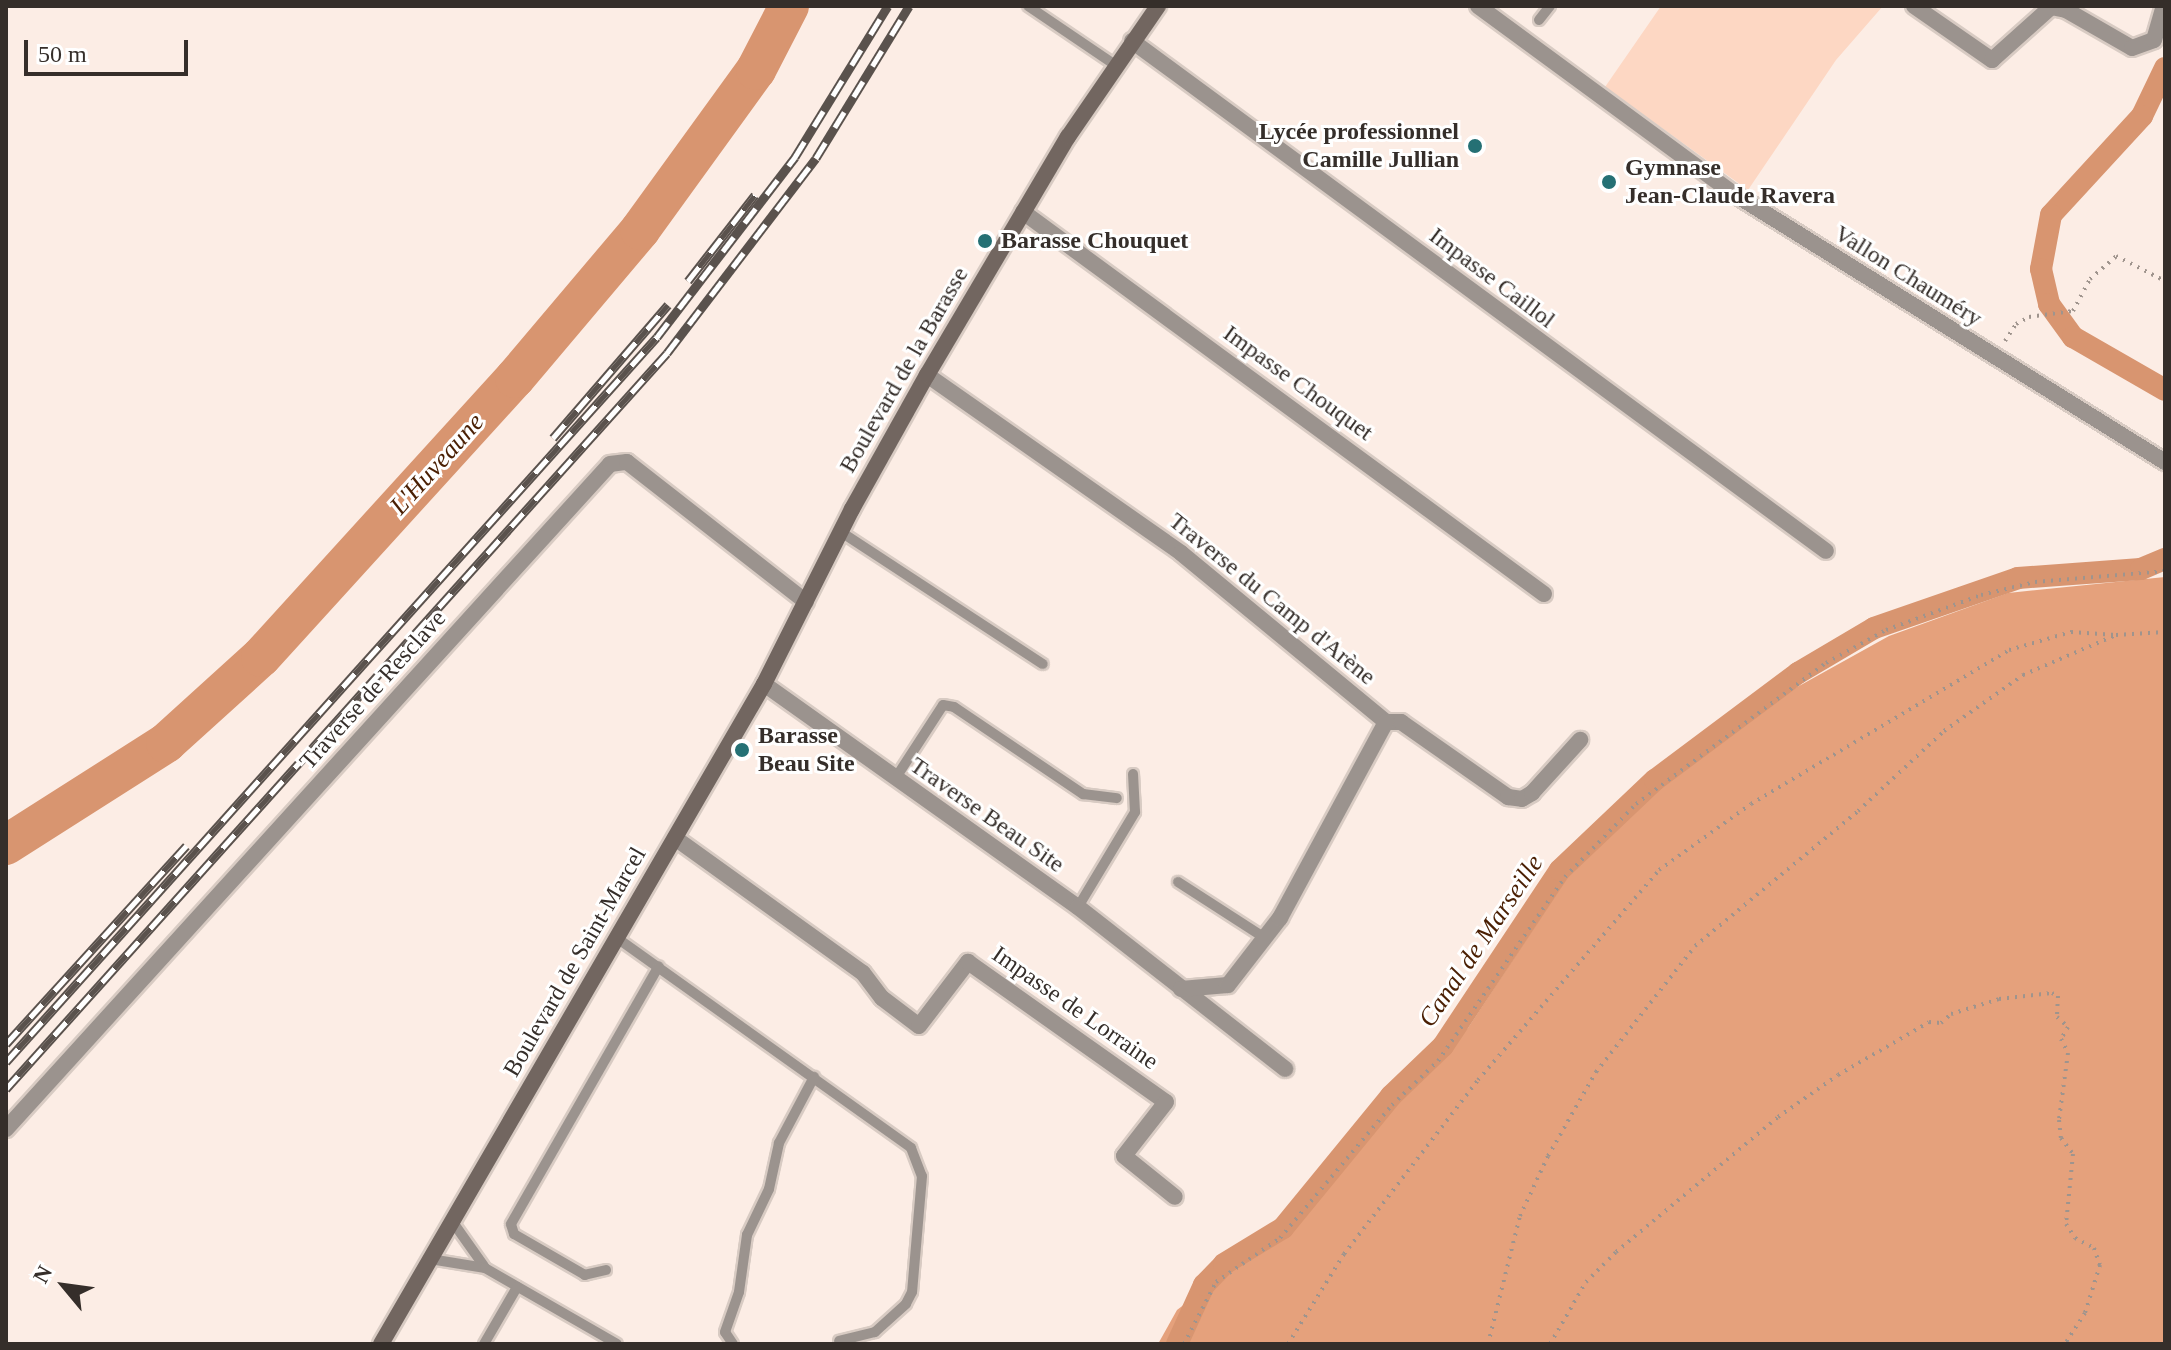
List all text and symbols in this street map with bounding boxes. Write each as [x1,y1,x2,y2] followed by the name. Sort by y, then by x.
[28,24,192,74] scale bar
[38,41,87,67] text: 50 m
[1259,118,1459,174] place label: Lycée professionnel Camille Jullian
[1466,137,1484,155] marker: Lycée professionnel Camille Jullian
[1625,154,1835,210] place label: Gymnase Jean-Claude Ravera
[1600,173,1618,191] marker: Gymnase Jean-Claude Ravera
[1829,219,1987,333] street label: Vallon Chauméry
[1423,221,1561,335] street label: Impasse Caillol
[1001,227,1188,255] place label: Barasse Chouquet
[976,232,994,250] marker: Barasse Chouquet
[833,262,975,478] street label: Boulevard de la Barasse
[1218,319,1378,447] street label: Impasse Chouquet
[383,407,491,521] water label: L'Huveaune
[1163,507,1381,691] street label: Traverse du Camp d'Arène
[294,604,452,776] street label: Traverse de Resclave
[758,722,855,778] place label: Barasse Beau Site
[733,741,751,759] marker: Barasse Beau Site
[904,751,1070,879] street label: Traverse Beau Site
[498,842,652,1082] street label: Boulevard de Saint-Marcel
[1412,849,1550,1033] water label: Canal de Marseille
[986,940,1164,1076] street label: Impasse de Lorraine
[24,1246,104,1326] north arrow
[28,1261,57,1287] text: N

